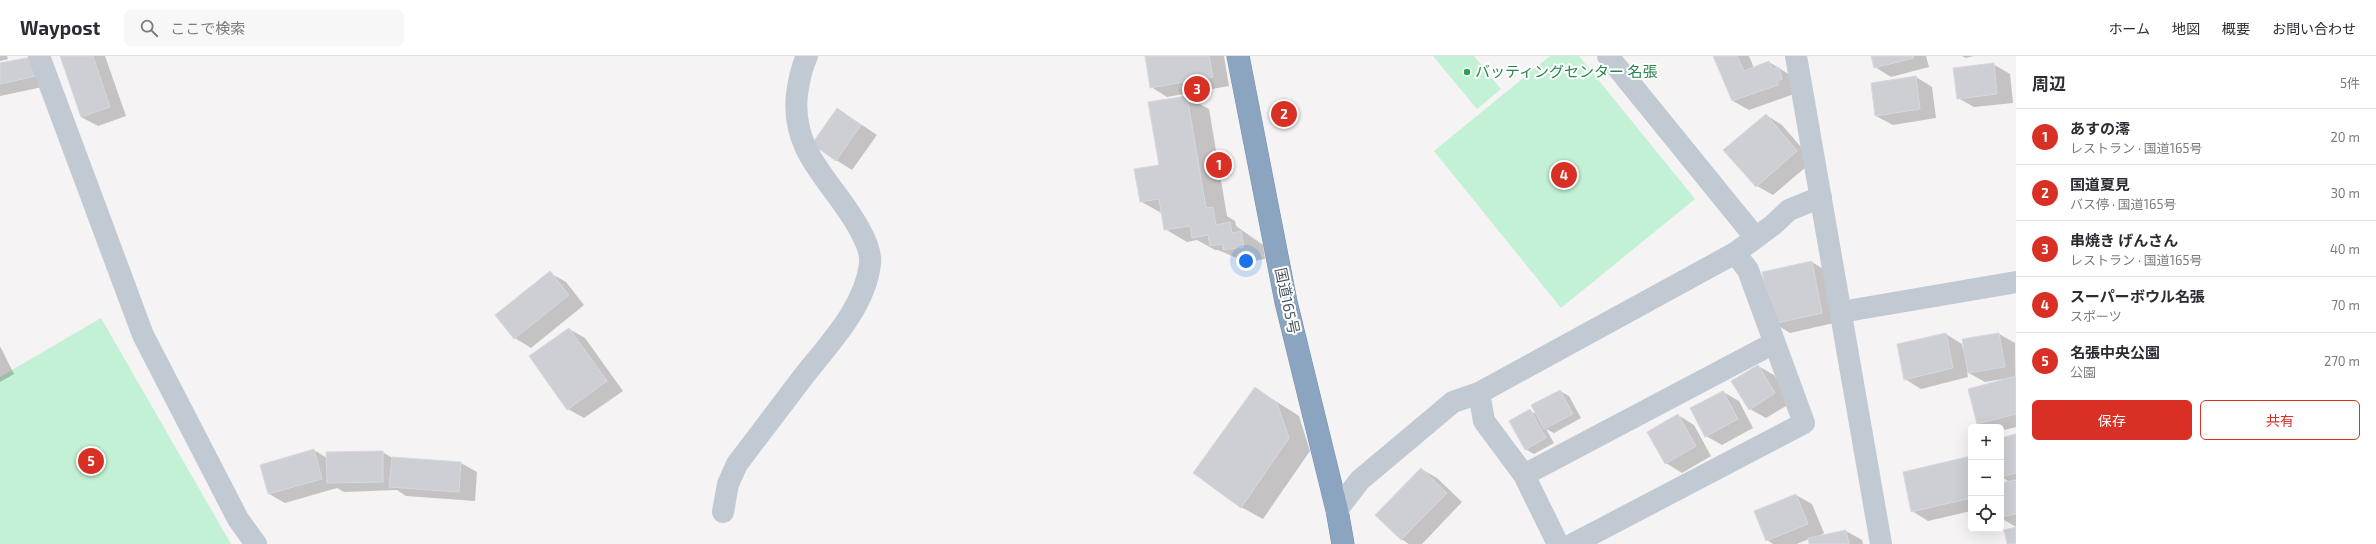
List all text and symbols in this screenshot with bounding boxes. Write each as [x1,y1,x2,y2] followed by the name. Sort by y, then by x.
[124,10,404,46] search box
[20,16,100,39] text: Waypost
[138,17,160,39] icon: search
[170,19,245,37] text: ここで検索
[2108,20,2150,37] text: ホーム
[2172,20,2200,37] text: 地図
[2222,20,2250,37] text: 概要
[2272,20,2356,37] text: お問い合わせ
[1475,62,1657,80] place label: バッティングセンター 名張
[1462,67,1472,77] marker: バッティングセンター 名張
[2032,73,2066,93] text: 周辺
[1184,74,1210,104] pin: 3
[2340,75,2360,91] text: 5件
[1271,99,1297,129] pin: 2
[2070,119,2130,137] text: あすの澪
[2042,129,2048,145] text: 1
[2331,129,2360,145] text: 20 m
[2070,140,2202,156] text: レストラン · 国道165号
[1206,150,1232,180] pin: 1
[1551,160,1577,190] pin: 4
[2070,175,2130,193] text: 国道夏見
[2041,185,2049,201] text: 2
[2331,185,2360,201] text: 30 m
[2070,196,2176,212] text: バス停 · 国道165号
[2070,231,2178,249] text: 串焼き げんさん
[2041,241,2049,257] text: 3
[2330,241,2360,257] text: 40 m
[1236,251,1256,271] your location
[2070,252,2202,268] text: レストラン · 国道165号
[1272,266,1304,336] street label: 国道165号
[2070,287,2205,305] text: スーパーボウル名張
[2041,297,2049,313] text: 4
[2331,297,2360,313] text: 70 m
[2070,308,2122,324] text: スポーツ
[2070,343,2160,361] text: 名張中央公園
[2041,353,2049,369] text: 5
[2324,353,2360,369] text: 270 m
[2070,364,2096,380] text: 公園
[2032,400,2192,440] button: 保存
[2200,400,2360,440] button: 共有
[1968,424,2004,532] map controls
[1968,424,2004,460] button: +
[78,446,104,476] pin: 5
[1968,460,2004,496] button: −
[1968,496,2004,532] button: locate

